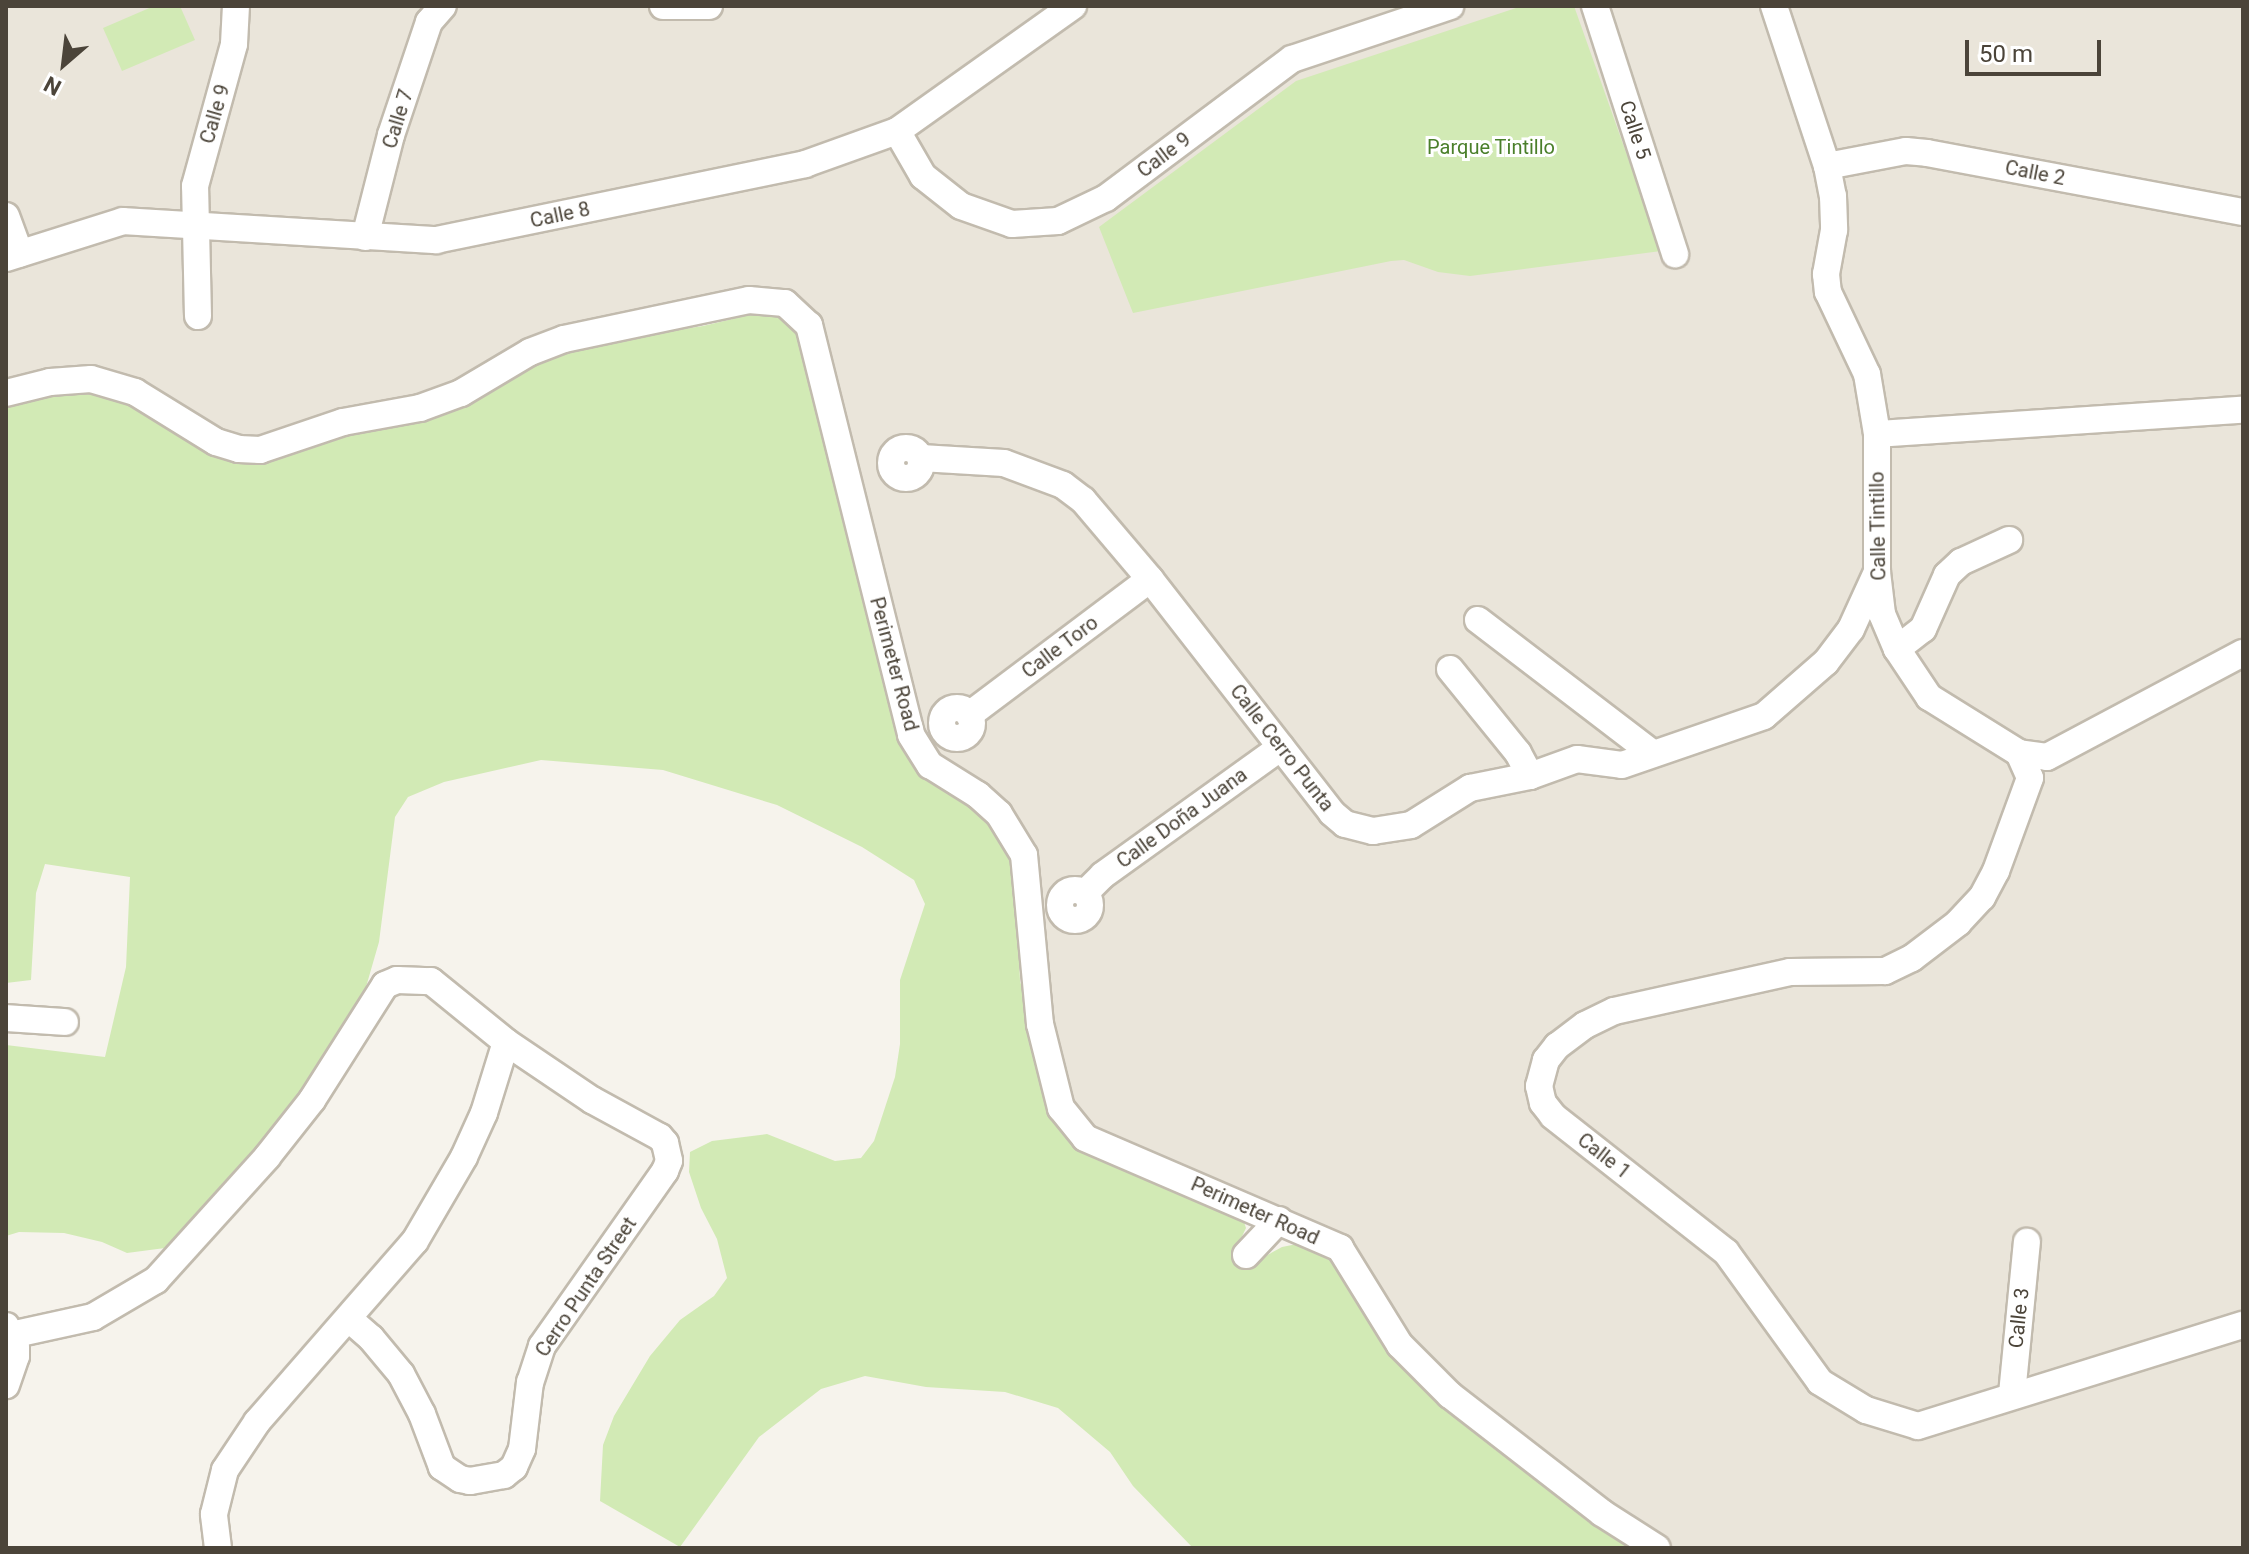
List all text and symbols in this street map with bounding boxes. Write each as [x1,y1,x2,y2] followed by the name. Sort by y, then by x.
[24,24,104,104] north arrow
[1969,24,2105,74] scale bar
[1979,40,2033,68] text: 50 m
[40,71,65,100] text: N
[195,82,235,146] street label: Calle 9
[378,87,418,151] street label: Calle 7
[1614,98,1656,162] street label: Calle 5
[1133,127,1195,183] street label: Calle 9
[1427,135,1555,159] park label: Parque Tintillo
[2003,155,2067,191] street label: Calle 2
[528,197,592,233] street label: Calle 8
[1865,471,1891,581] street label: Calle Tintillo
[865,594,923,734] street label: Perimeter Road
[1017,610,1103,684] street label: Calle Toro
[1225,680,1339,816] street label: Calle Cerro Punta
[1112,763,1252,873] street label: Calle Doña Juana
[1573,1128,1635,1184] street label: Calle 1
[1187,1172,1323,1250] street label: Perimeter Road
[530,1213,642,1361] street label: Cerro Punta Street
[2004,1287,2034,1349] street label: Calle 3

